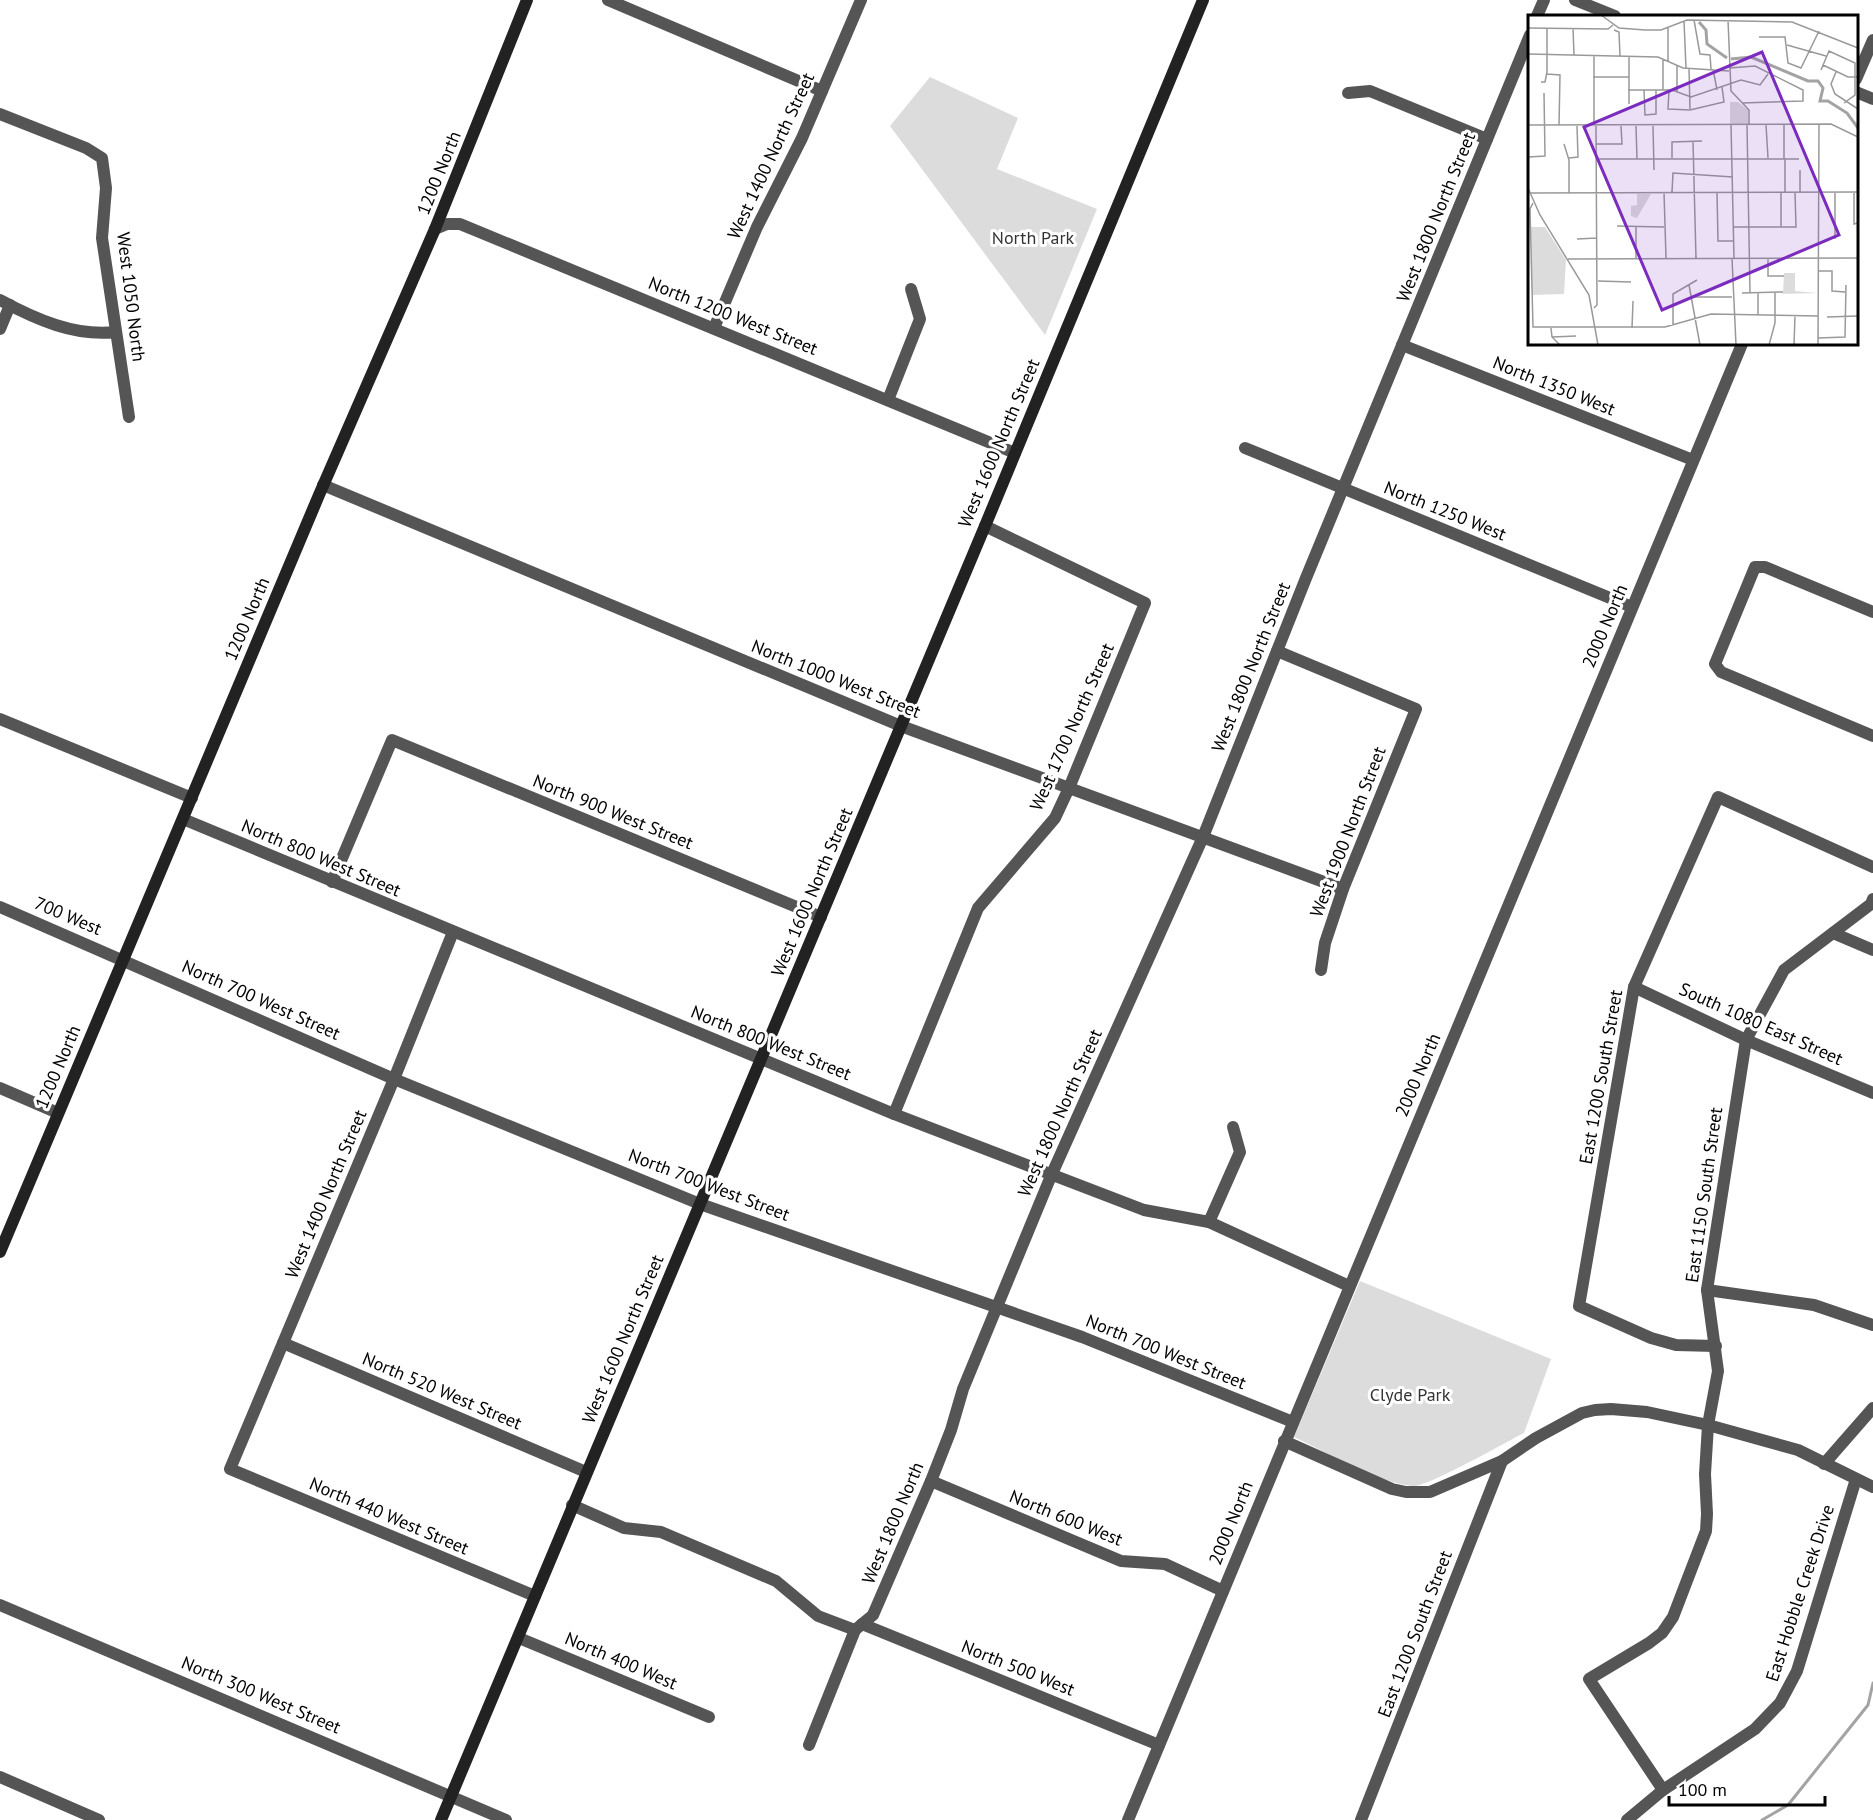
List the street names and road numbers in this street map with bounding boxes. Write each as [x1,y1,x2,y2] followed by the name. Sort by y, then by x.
[722,69,819,243] street label: West 1400 North Street
[411,128,466,218] street label: 1200 North
[1391,129,1480,305] street label: West 1800 North Street
[112,231,151,363] street label: West 1050 North
[645,271,821,360] street label: North 1200 West Street
[1490,351,1619,421] street label: North 1350 West
[953,355,1044,531] street label: West 1600 North Street
[1381,476,1510,546] street label: North 1250 West
[219,574,274,664] street label: 1200 North
[1206,579,1295,755] street label: West 1800 North Street
[1577,581,1632,671] street label: 2000 North
[748,634,924,723] street label: North 1000 West Street
[1024,639,1119,814] street label: West 1700 North Street
[1304,743,1391,920] street label: West 1900 North Street
[530,769,697,854] street label: North 900 West Street
[766,804,857,980] street label: West 1600 North Street
[238,814,404,901] street label: North 800 West Street
[31,891,105,940] street label: 700 West
[178,954,344,1045] street label: North 700 West Street
[1676,977,1847,1070] street label: South 1080 East Street
[1574,988,1627,1166] street label: East 1200 South Street
[688,1000,855,1085] street label: North 800 West Street
[30,1022,85,1112] street label: 1200 North
[1012,1025,1107,1200] street label: West 1800 North Street
[1390,1030,1445,1120] street label: 2000 North
[280,1106,371,1282] street label: West 1400 North Street
[1680,1106,1727,1284] street label: East 1150 South Street
[625,1143,793,1226] street label: North 700 West Street
[577,1251,668,1427] street label: West 1600 North Street
[1083,1309,1250,1394] street label: North 700 West Street
[359,1347,525,1434] street label: North 520 West Street
[857,1458,929,1587] street label: West 1800 North
[306,1472,472,1559] street label: North 440 West Street
[1203,1478,1258,1568] street label: 2000 North
[1006,1484,1126,1551] street label: North 600 West
[1760,1501,1839,1684] street label: East Hobble Creek Drive
[1372,1547,1457,1720] street label: East 1200 South Street
[561,1627,681,1695] street label: North 400 West
[958,1634,1078,1701] street label: North 500 West
[178,1651,344,1738] street label: North 300 West Street

